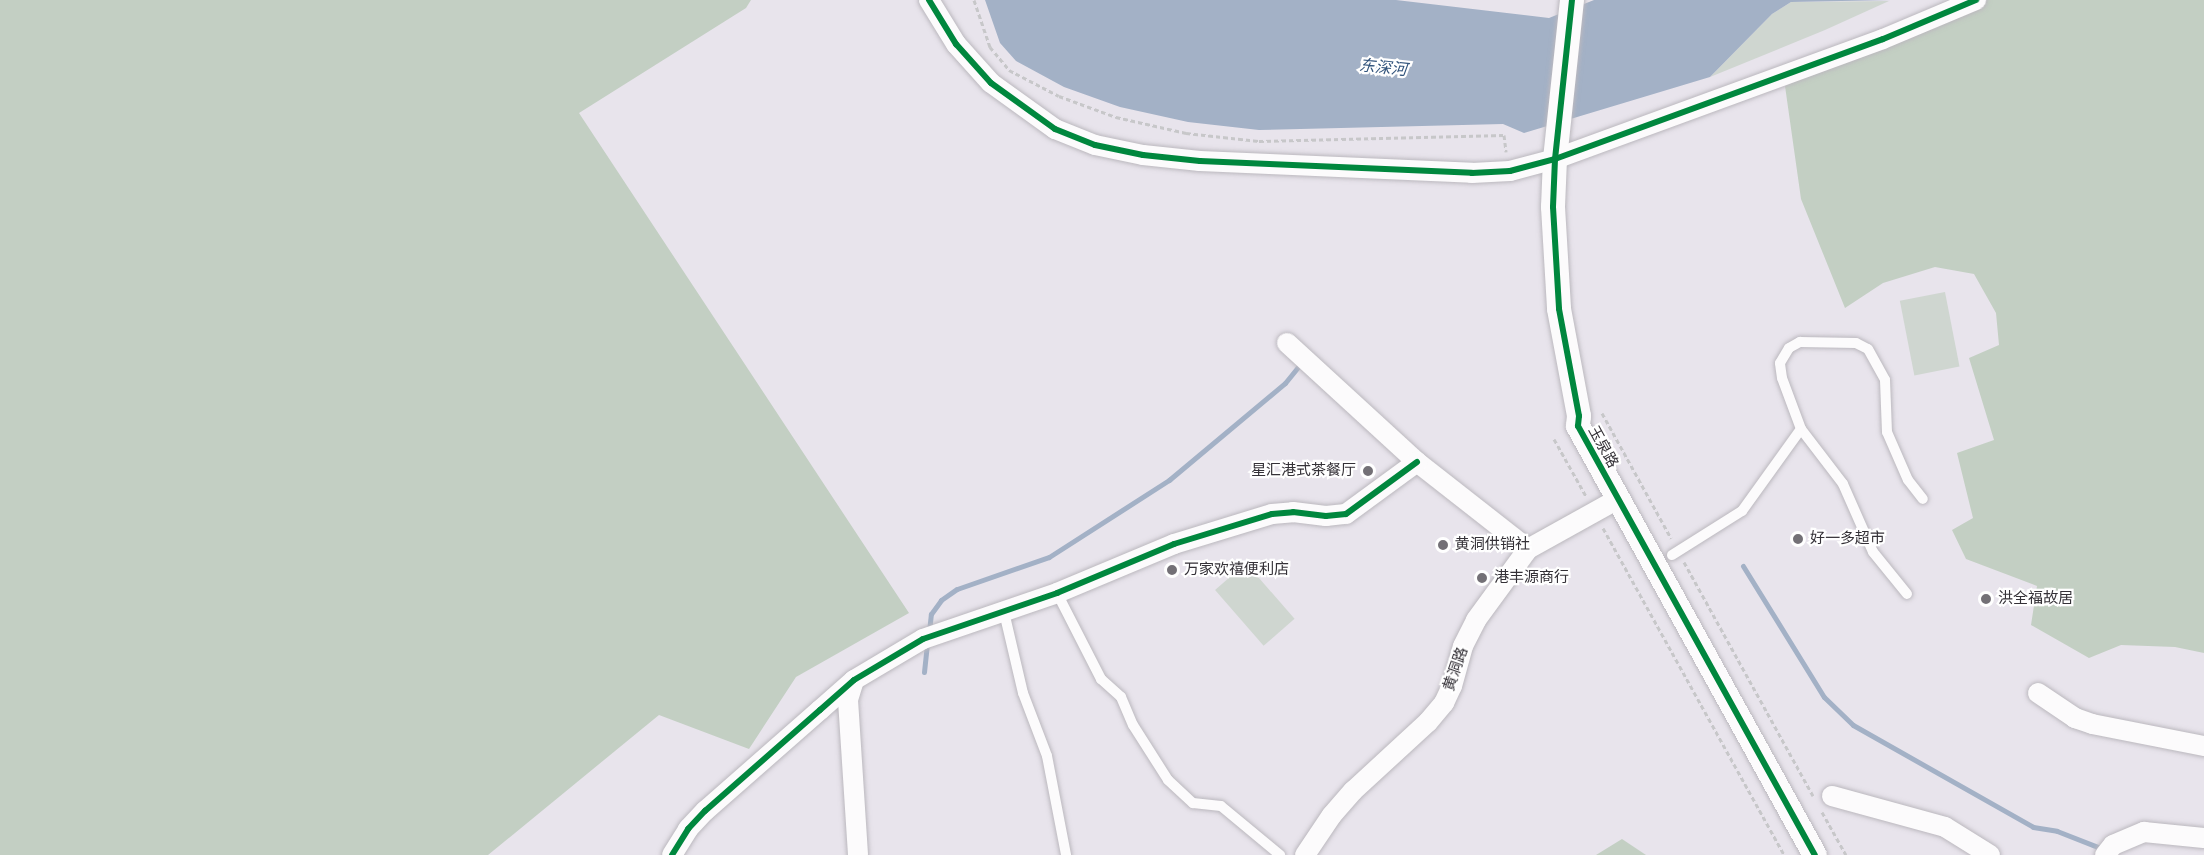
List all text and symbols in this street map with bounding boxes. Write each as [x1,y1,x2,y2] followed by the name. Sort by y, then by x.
[1358,56,1408,80] water label: 东深河
[1584,423,1622,471] street label: 玉泉路
[1251,462,1356,480] place label: 星汇港式茶餐厅
[1361,464,1375,478] marker: 星汇港式茶餐厅
[1810,530,1885,548] place label: 好一多超市
[1791,532,1805,546] marker: 好一多超市
[1455,536,1530,554] place label: 黄洞供销社
[1436,538,1450,552] marker: 黄洞供销社
[1184,561,1289,579] place label: 万家欢禧便利店
[1165,563,1179,577] marker: 万家欢禧便利店
[1494,569,1569,587] place label: 港丰源商行
[1475,571,1489,585] marker: 港丰源商行
[1998,590,2073,608] place label: 洪全福故居
[1979,592,1993,606] marker: 洪全福故居
[1440,645,1472,693] street label: 黄洞路

